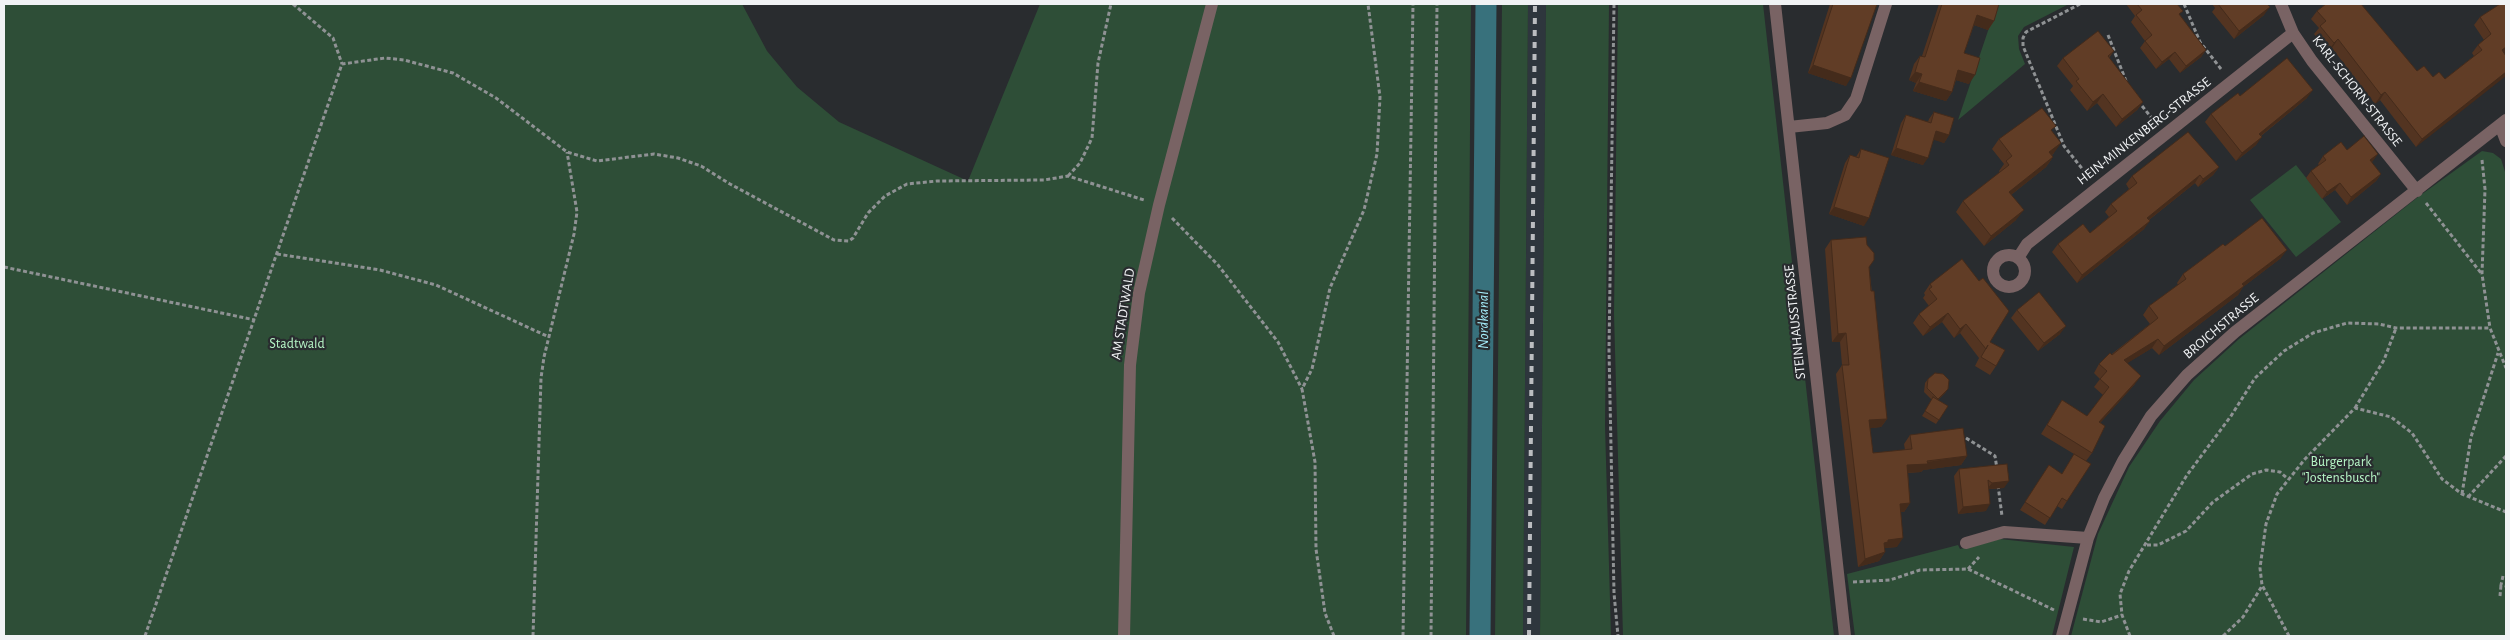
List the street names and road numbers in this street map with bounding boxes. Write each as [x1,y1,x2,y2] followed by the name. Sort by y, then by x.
[2309,32,2405,150] street label: KARL-SCHORN-STRASSE
[2074,74,2214,188] street label: HEIN-MINKENBERG-STRASSE
[1781,264,1809,380] street label: STEINHAUSSTRASSE
[1107,267,1139,361] street label: AM STADTWALD
[2180,290,2262,362] street label: BROICHSTRASSE

